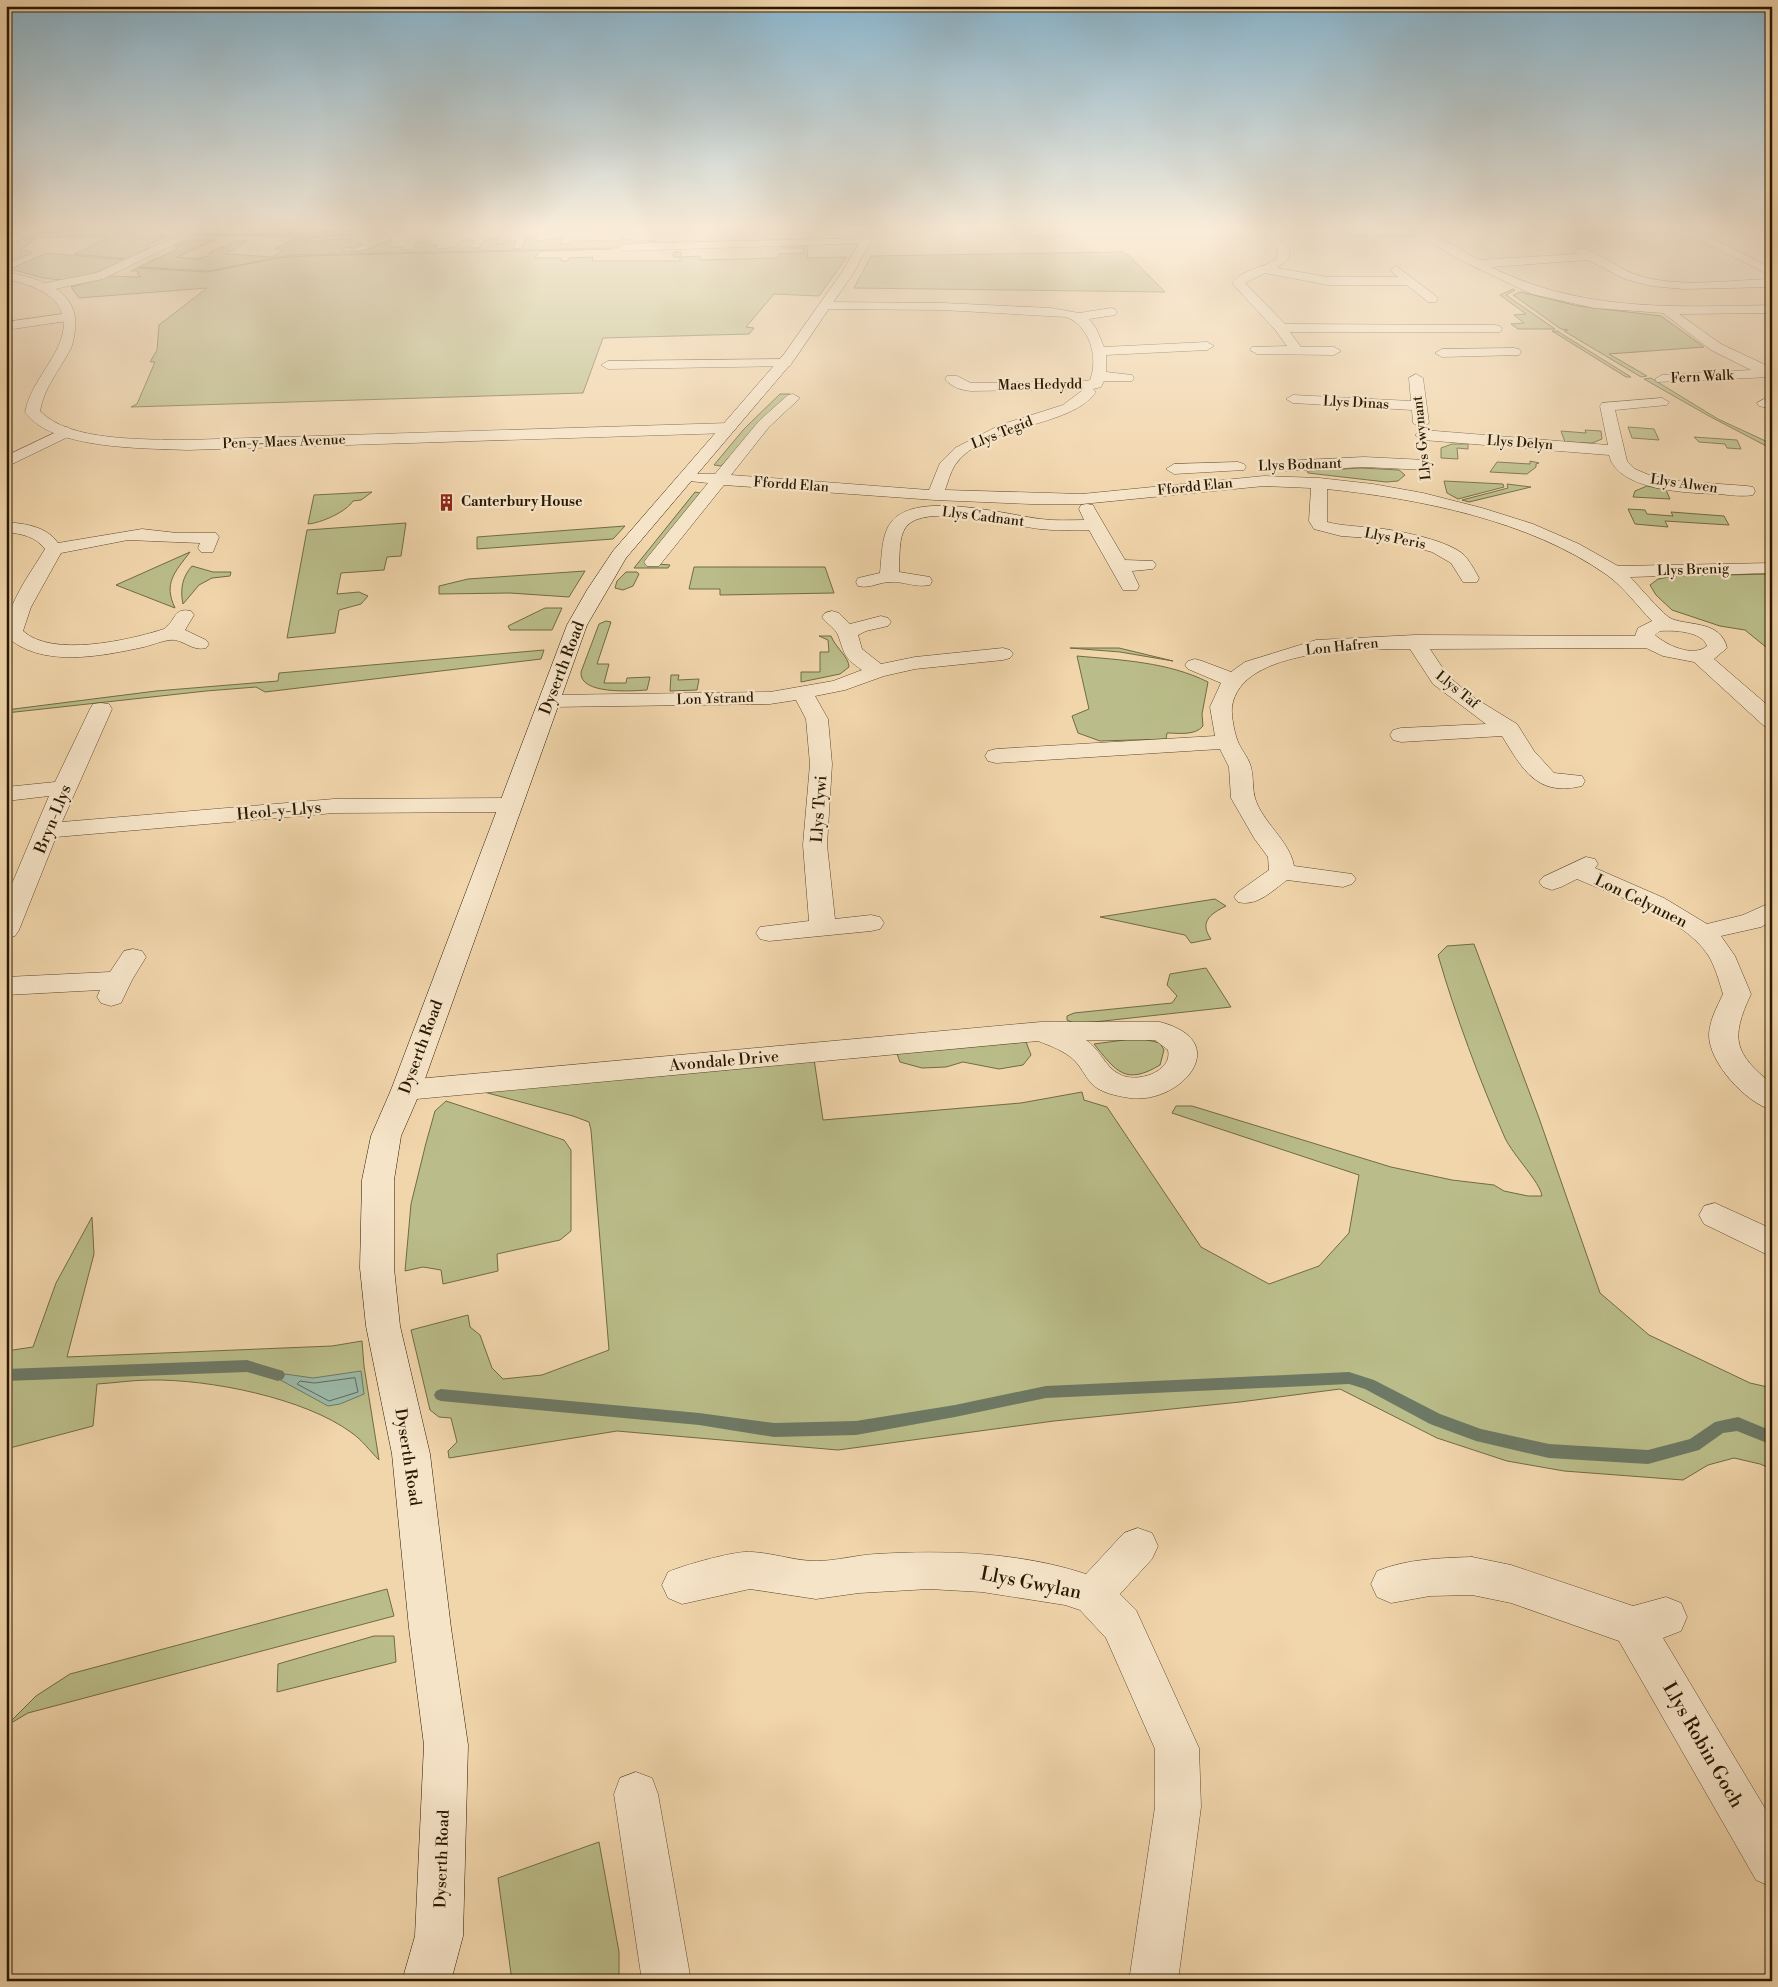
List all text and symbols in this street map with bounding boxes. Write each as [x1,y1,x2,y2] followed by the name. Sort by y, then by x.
[1670,366,1735,388] street label: Fern Walk
[998,375,1082,395] street label: Maes Hedydd
[1322,392,1390,414] street label: Llys Dinas
[1409,395,1435,481] street label: Llys Gwynant
[969,413,1035,453] street label: Llys Tegid
[222,431,346,453] street label: Pen-y-Maes Avenue
[1486,432,1554,454] street label: Llys Delyn
[1258,455,1342,475] street label: Llys Bodnant
[1649,470,1720,498] street label: Llys Alwen
[753,473,830,497] street label: Ffordd Elan
[1156,474,1234,500] street label: Ffordd Elan
[437,492,457,512] building icon: Canterbury House
[461,493,583,511] place label: Canterbury House
[941,503,1025,531] street label: Llys Cadnant
[1363,524,1427,554] street label: Llys Peris
[1657,560,1730,580] street label: Llys Brenig
[535,618,589,718] street label: Dyserth Road
[1305,634,1380,660] street label: Lon Hafren
[1432,667,1483,713] street label: Llys Taf
[676,689,754,709] street label: Lon Ystrand
[807,775,831,843] street label: Llys Tywi
[30,782,76,857] street label: Bryn-Llys
[236,797,322,825] street label: Heol-y-Llys
[1591,870,1691,932] street label: Lon Celynnen
[395,997,447,1097] street label: Dyserth Road
[667,1046,780,1076] street label: Avondale Drive
[390,1407,426,1507] street label: Dyserth Road
[978,1561,1084,1605] street label: Llys Gwylan
[1657,1678,1749,1812] street label: Llys Robin Goch
[430,1809,454,1909] street label: Dyserth Road

